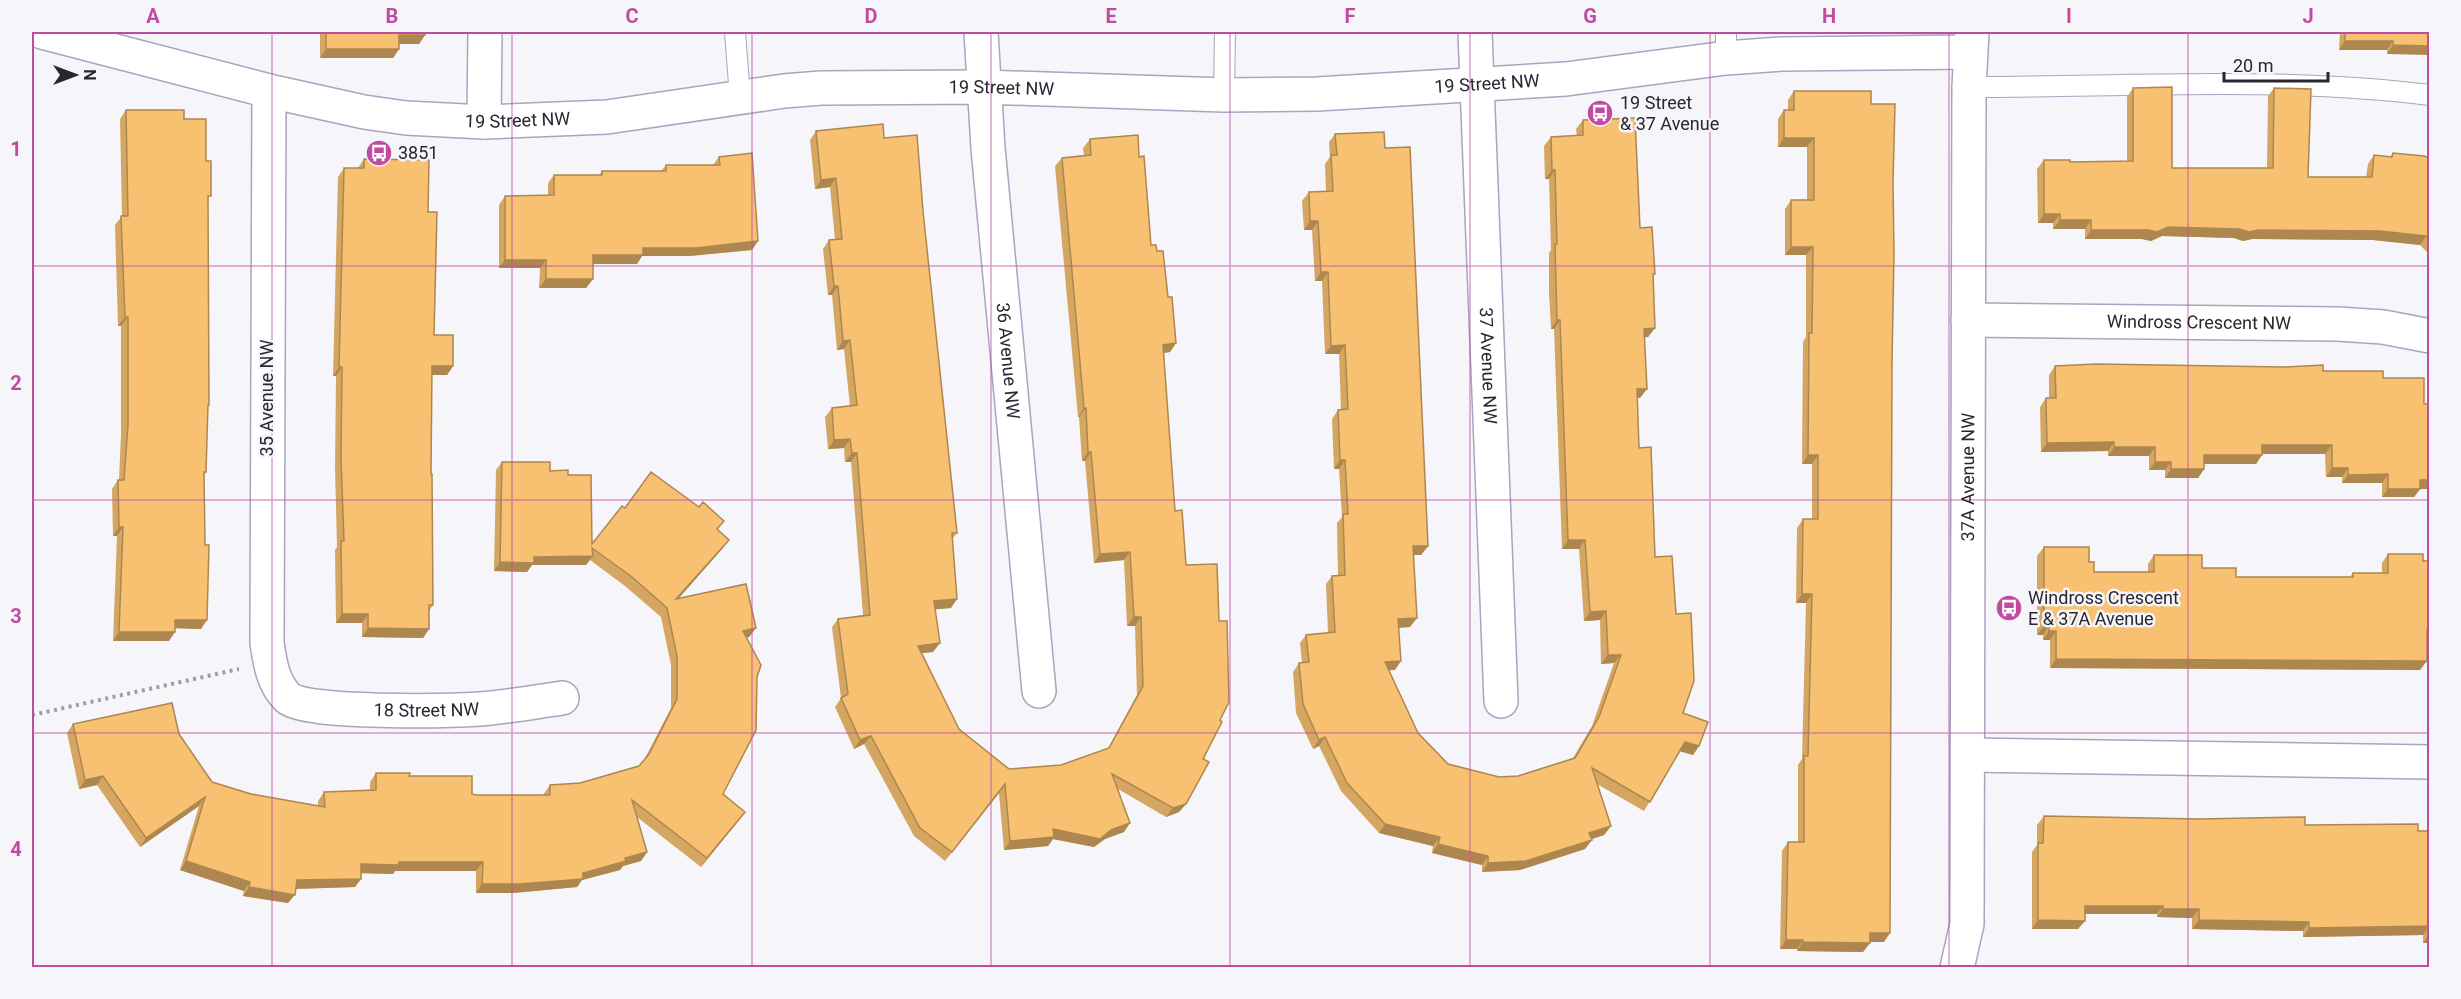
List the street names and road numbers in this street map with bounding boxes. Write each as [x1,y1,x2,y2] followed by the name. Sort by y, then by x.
[1434,70,1540,97] street label: 19 Street NW
[949,76,1055,99] street label: 19 Street NW
[464,107,571,132] street label: 19 Street NW
[993,302,1024,420] street label: 36 Avenue NW
[1476,307,1501,425] street label: 37 Avenue NW
[2107,311,2291,333] street label: Windross Crescent NW
[256,340,277,456] street label: 35 Avenue NW
[1957,413,1978,541] street label: 37A Avenue NW
[373,698,480,721] street label: 18 Street NW

